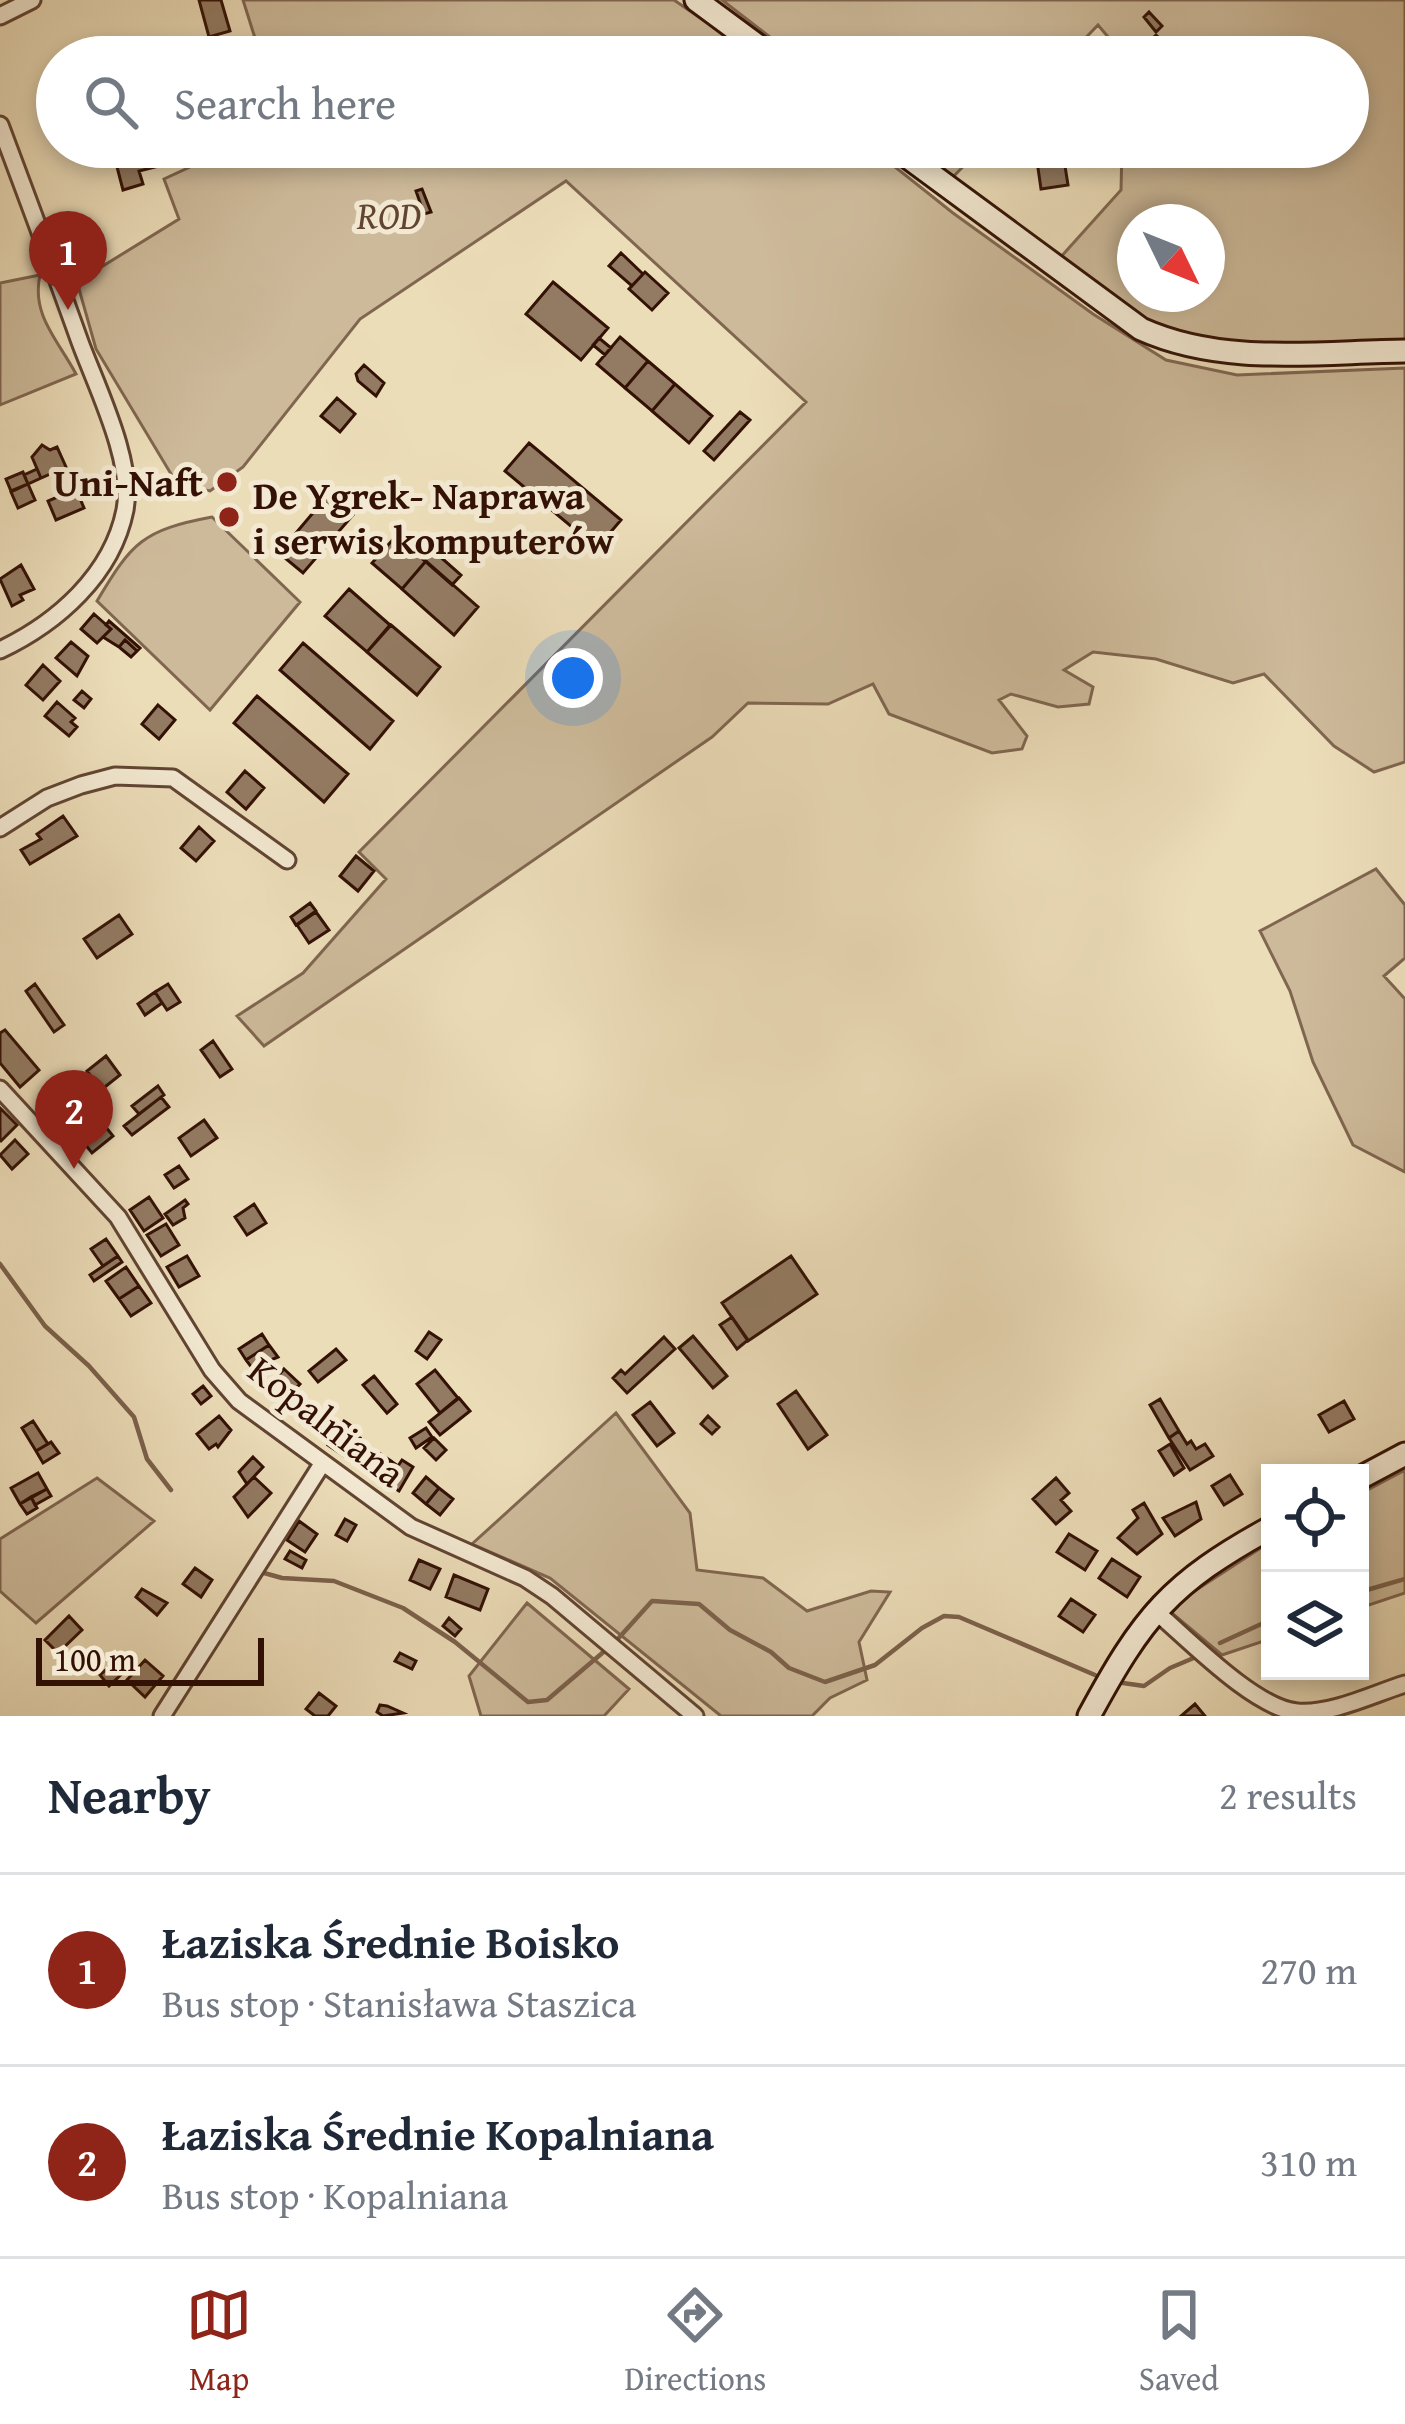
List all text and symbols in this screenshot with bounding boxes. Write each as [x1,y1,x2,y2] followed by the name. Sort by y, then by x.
[36,36,1369,168] search box
[78,69,144,135] icon: search
[174,70,396,135] text: Search here
[356,186,421,243] park label: ROD
[1117,204,1225,312] north arrow
[29,211,107,310] pin: 1
[53,453,203,510] place label: Uni-Naft
[253,466,614,568] place label: De Ygrek- Naprawa i serwis komputerów
[214,469,240,495] marker: Uni-Naft
[216,504,242,530] marker: De Ygrek- Naprawa i serwis komputerów
[543,648,603,708] your location
[35,1070,113,1169] pin: 2
[237,1341,418,1500] street label: Kopalniana
[1261,1464,1369,1680] map controls
[1261,1464,1369,1572] button: locate
[1261,1572,1369,1680] button: layers
[36,1632,264,1685] scale bar
[54,1635,136,1683] text: 100 m
[48,1757,211,1832] text: Nearby
[1219,1766,1357,1823] text: 2 results
[162,1909,620,1974] text: Łaziska Średnie Boisko
[77,1941,97,1998] text: 1
[1260,1941,1357,1998] text: 270 m
[162,1974,637,2031] text: Bus stop · Stanisława Staszica
[162,2101,714,2166] text: Łaziska Średnie Kopalniana
[77,2133,97,2190] text: 2
[1260,2133,1357,2190] text: 310 m
[162,2166,508,2223] text: Bus stop · Kopalniana
[186,2282,252,2402] tab: Map
[625,2282,766,2402] tab: Directions
[1139,2282,1219,2402] tab: Saved

